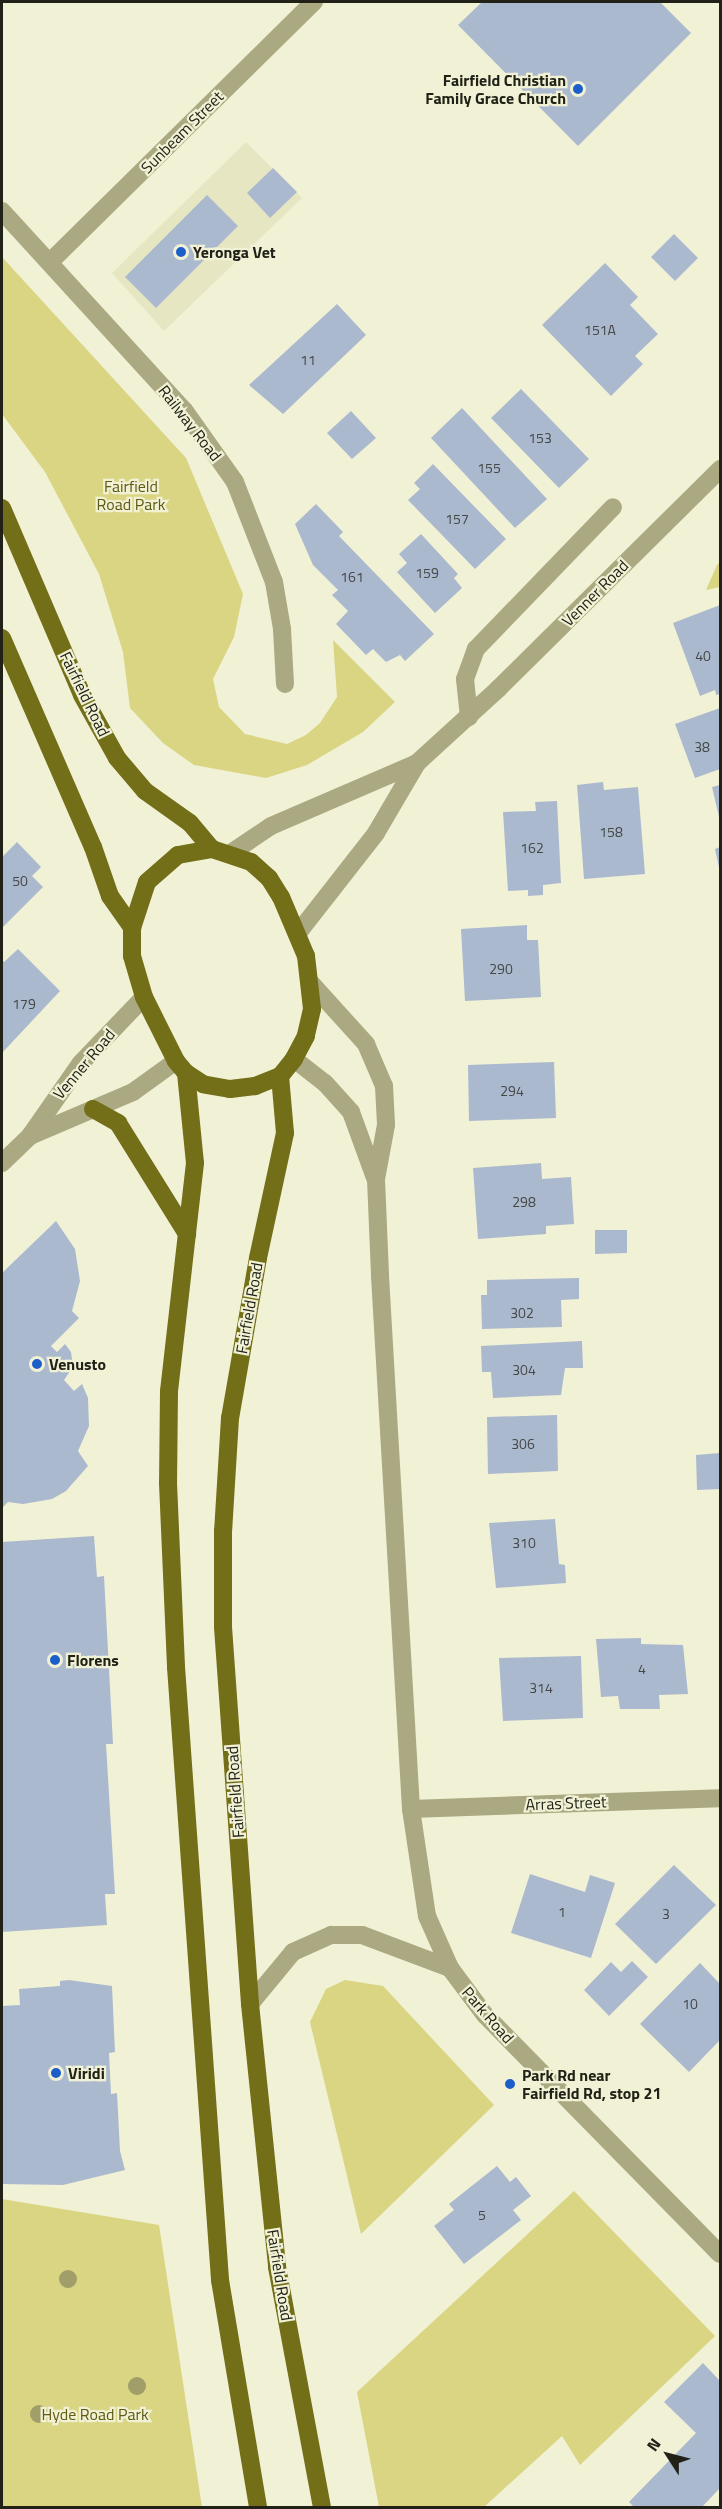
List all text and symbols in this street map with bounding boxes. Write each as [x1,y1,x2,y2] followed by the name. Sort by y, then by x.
[425,70,566,108] place label: Fairfield Christian Family Grace Church
[571,82,585,96] marker: Fairfield Christian Family Grace Church
[137,87,227,177] street label: Sunbeam Street
[193,242,276,262] place label: Yeronga Vet
[174,245,188,259] marker: Yeronga Vet
[584,322,616,338] house number: 151A
[300,352,316,368] house number: 11
[154,381,226,465] street label: Railway Road
[528,430,552,446] house number: 153
[477,460,501,476] house number: 155
[97,476,165,514] park label: Fairfield Road Park
[445,511,469,527] house number: 157
[558,556,632,630] street label: Venner Road
[415,565,439,581] house number: 159
[340,569,364,585] house number: 161
[56,648,114,740] street label: Fairfield Road
[695,648,711,664] house number: 40
[694,739,710,755] house number: 38
[599,824,623,840] house number: 158
[520,840,544,856] house number: 162
[12,873,28,889] house number: 50
[489,961,513,977] house number: 290
[12,996,36,1012] house number: 179
[49,1025,119,1103] street label: Venner Road
[500,1083,524,1099] house number: 294
[512,1194,536,1210] house number: 298
[232,1261,266,1355] street label: Fairfield Road
[510,1305,534,1321] house number: 302
[49,1354,106,1374] place label: Venusto
[30,1357,44,1371] marker: Venusto
[512,1362,536,1378] house number: 304
[511,1436,535,1452] house number: 306
[512,1535,536,1551] house number: 310
[67,1650,119,1670] place label: Florens
[48,1653,62,1667] marker: Florens
[638,1661,646,1677] house number: 4
[529,1680,553,1696] house number: 314
[222,1745,248,1839] street label: Fairfield Road
[525,1792,607,1814] street label: Arras Street
[558,1904,566,1920] house number: 1
[662,1906,670,1922] house number: 3
[458,1983,518,2047] street label: Park Road
[682,1996,698,2012] house number: 10
[68,2063,105,2083] place label: Viridi
[522,2065,661,2103] place label: Park Rd near Fairfield Rd, stop 21
[49,2066,63,2080] marker: Viridi
[503,2077,517,2091] marker: Park Rd near Fairfield Rd, stop 21
[478,2207,486,2223] house number: 5
[263,2228,297,2322] street label: Fairfield Road
[41,2404,149,2424] park label: Hyde Road Park
[638,2425,698,2485] north arrow
[640,2433,666,2456] text: N

